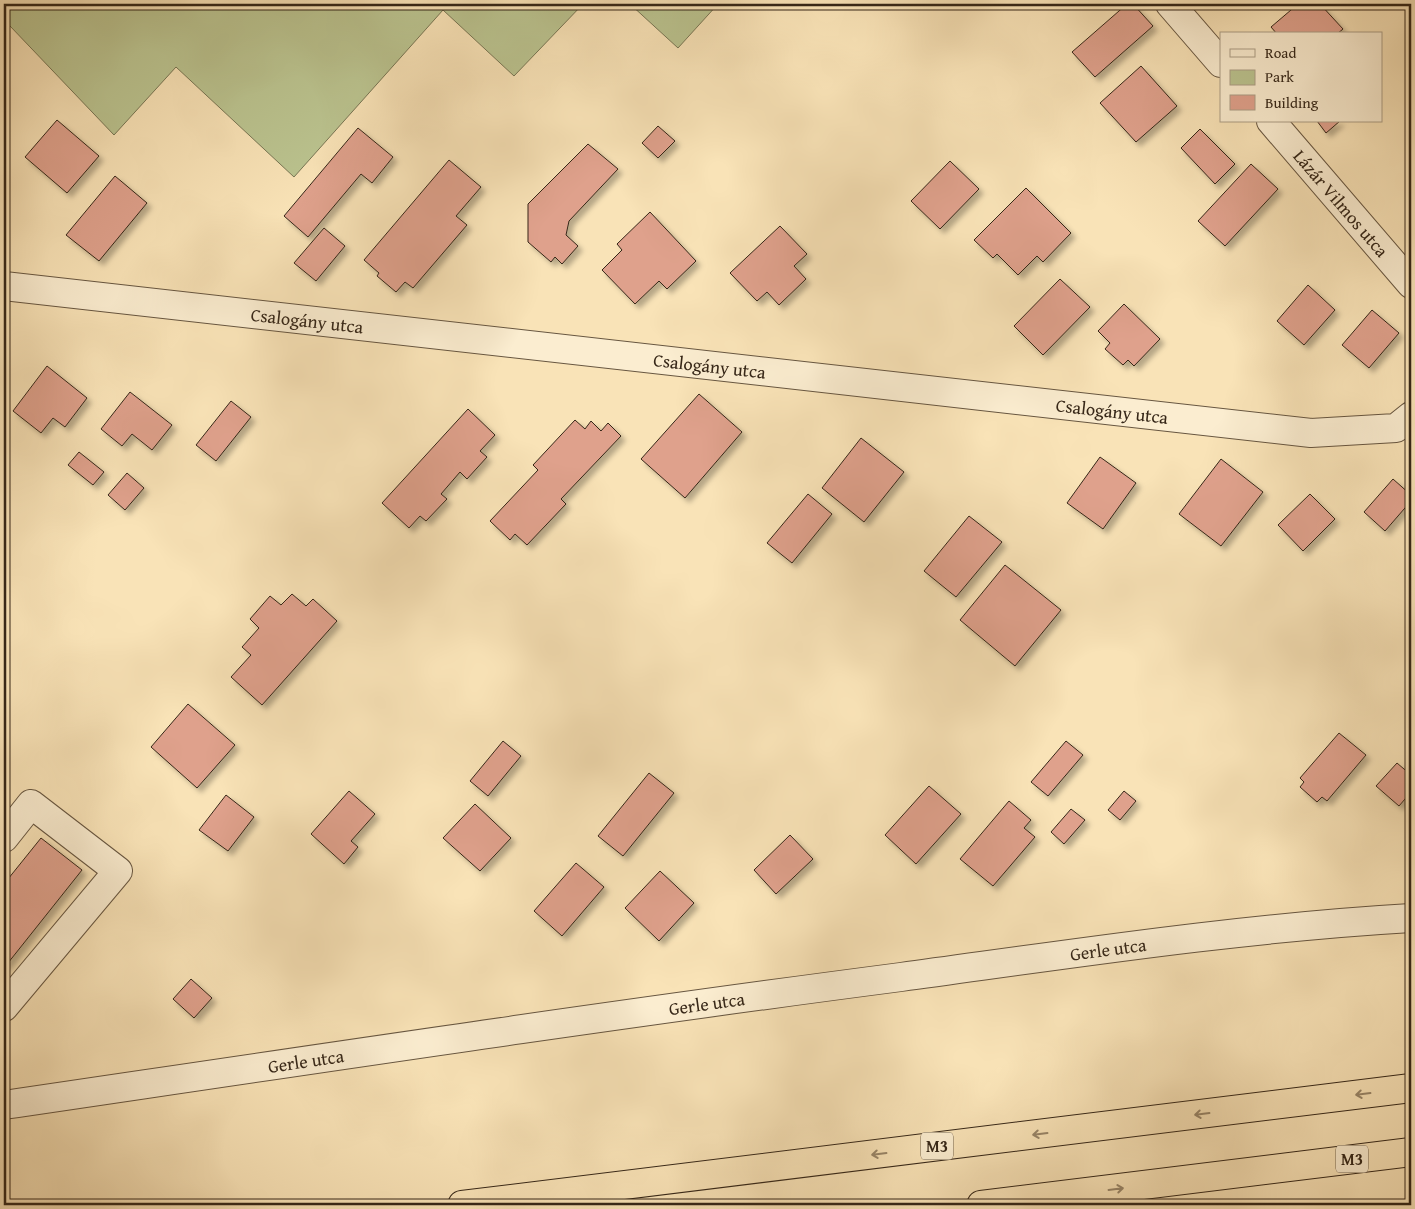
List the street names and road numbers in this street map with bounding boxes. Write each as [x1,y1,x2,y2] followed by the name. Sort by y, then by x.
[1287,143,1396,263] street label: Lázár Vilmos utca
[250,300,365,340] street label: Csalogány utca
[652,346,768,385] street label: Csalogány utca
[1054,391,1170,430] street label: Csalogány utca
[1068,930,1148,967] street label: Gerle utca
[667,984,747,1022] street label: Gerle utca
[266,1042,346,1079] street label: Gerle utca
[921,1132,953,1160] road number: M3
[1336,1146,1368,1172] road number: M3

